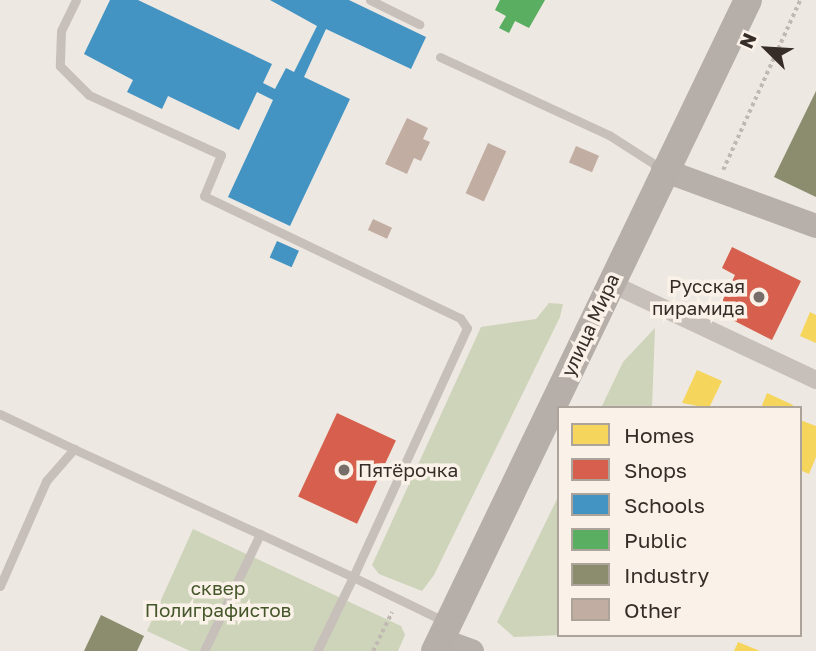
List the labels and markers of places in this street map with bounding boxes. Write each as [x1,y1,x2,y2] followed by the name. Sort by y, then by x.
[652,275,745,319] place label: Русская пирамида
[751,289,767,305] marker: Русская пирамида
[358,459,458,481] place label: Пятёрочка
[336,462,352,478] marker: Пятёрочка

